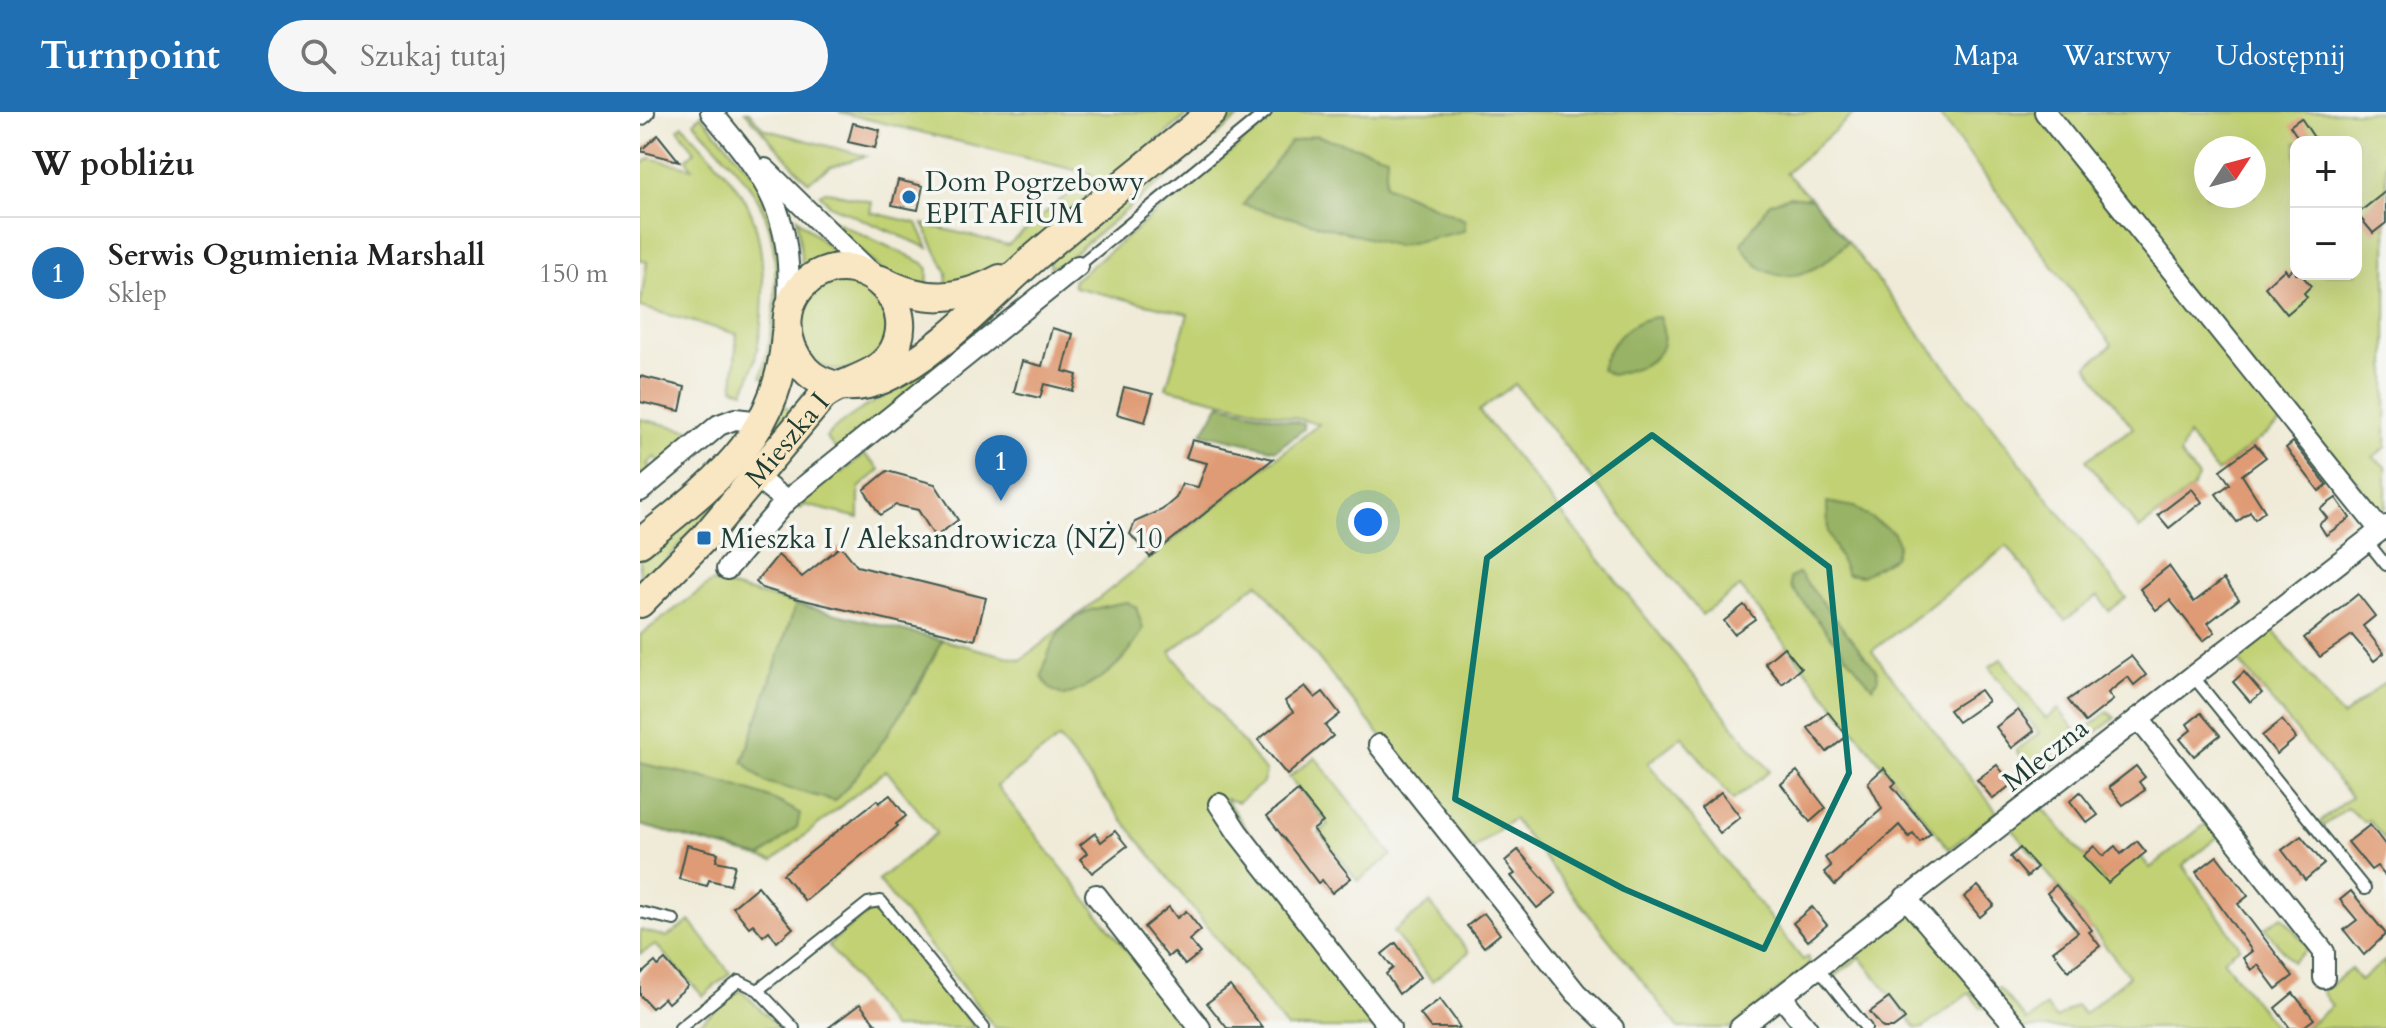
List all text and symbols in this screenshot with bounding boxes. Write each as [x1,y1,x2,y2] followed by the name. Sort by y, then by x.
[268,20,828,92] search box
[40,30,220,82] text: Turnpoint
[296,34,340,78] icon: search
[360,36,507,77] text: Szukaj tutaj
[1953,37,2019,75] text: Mapa
[2063,37,2172,75] text: Warstwy
[2216,37,2346,75] text: Udostępnij
[2194,136,2266,208] north arrow
[2290,136,2362,280] map controls
[2290,136,2362,208] button: +
[32,141,195,187] text: W pobliżu
[925,163,1145,233] place label: Dom Pogrzebowy EPITAFIUM
[900,188,918,206] marker: Dom Pogrzebowy EPITAFIUM
[2290,208,2362,280] button: −
[108,235,485,276] text: Serwis Ogumienia Marshall
[51,256,65,291] text: 1
[539,256,608,291] text: 150 m
[108,276,167,311] text: Sklep
[737,384,838,495] street label: Mieszka I
[975,435,1027,501] pin: 1
[1348,502,1388,542] your location
[720,520,1163,558] place label: Mieszka I / Aleksandrowicza (NŻ) 10
[695,529,713,547] marker: Mieszka I / Aleksandrowicza (NŻ) 10
[1995,709,2097,800] street label: Mleczna

